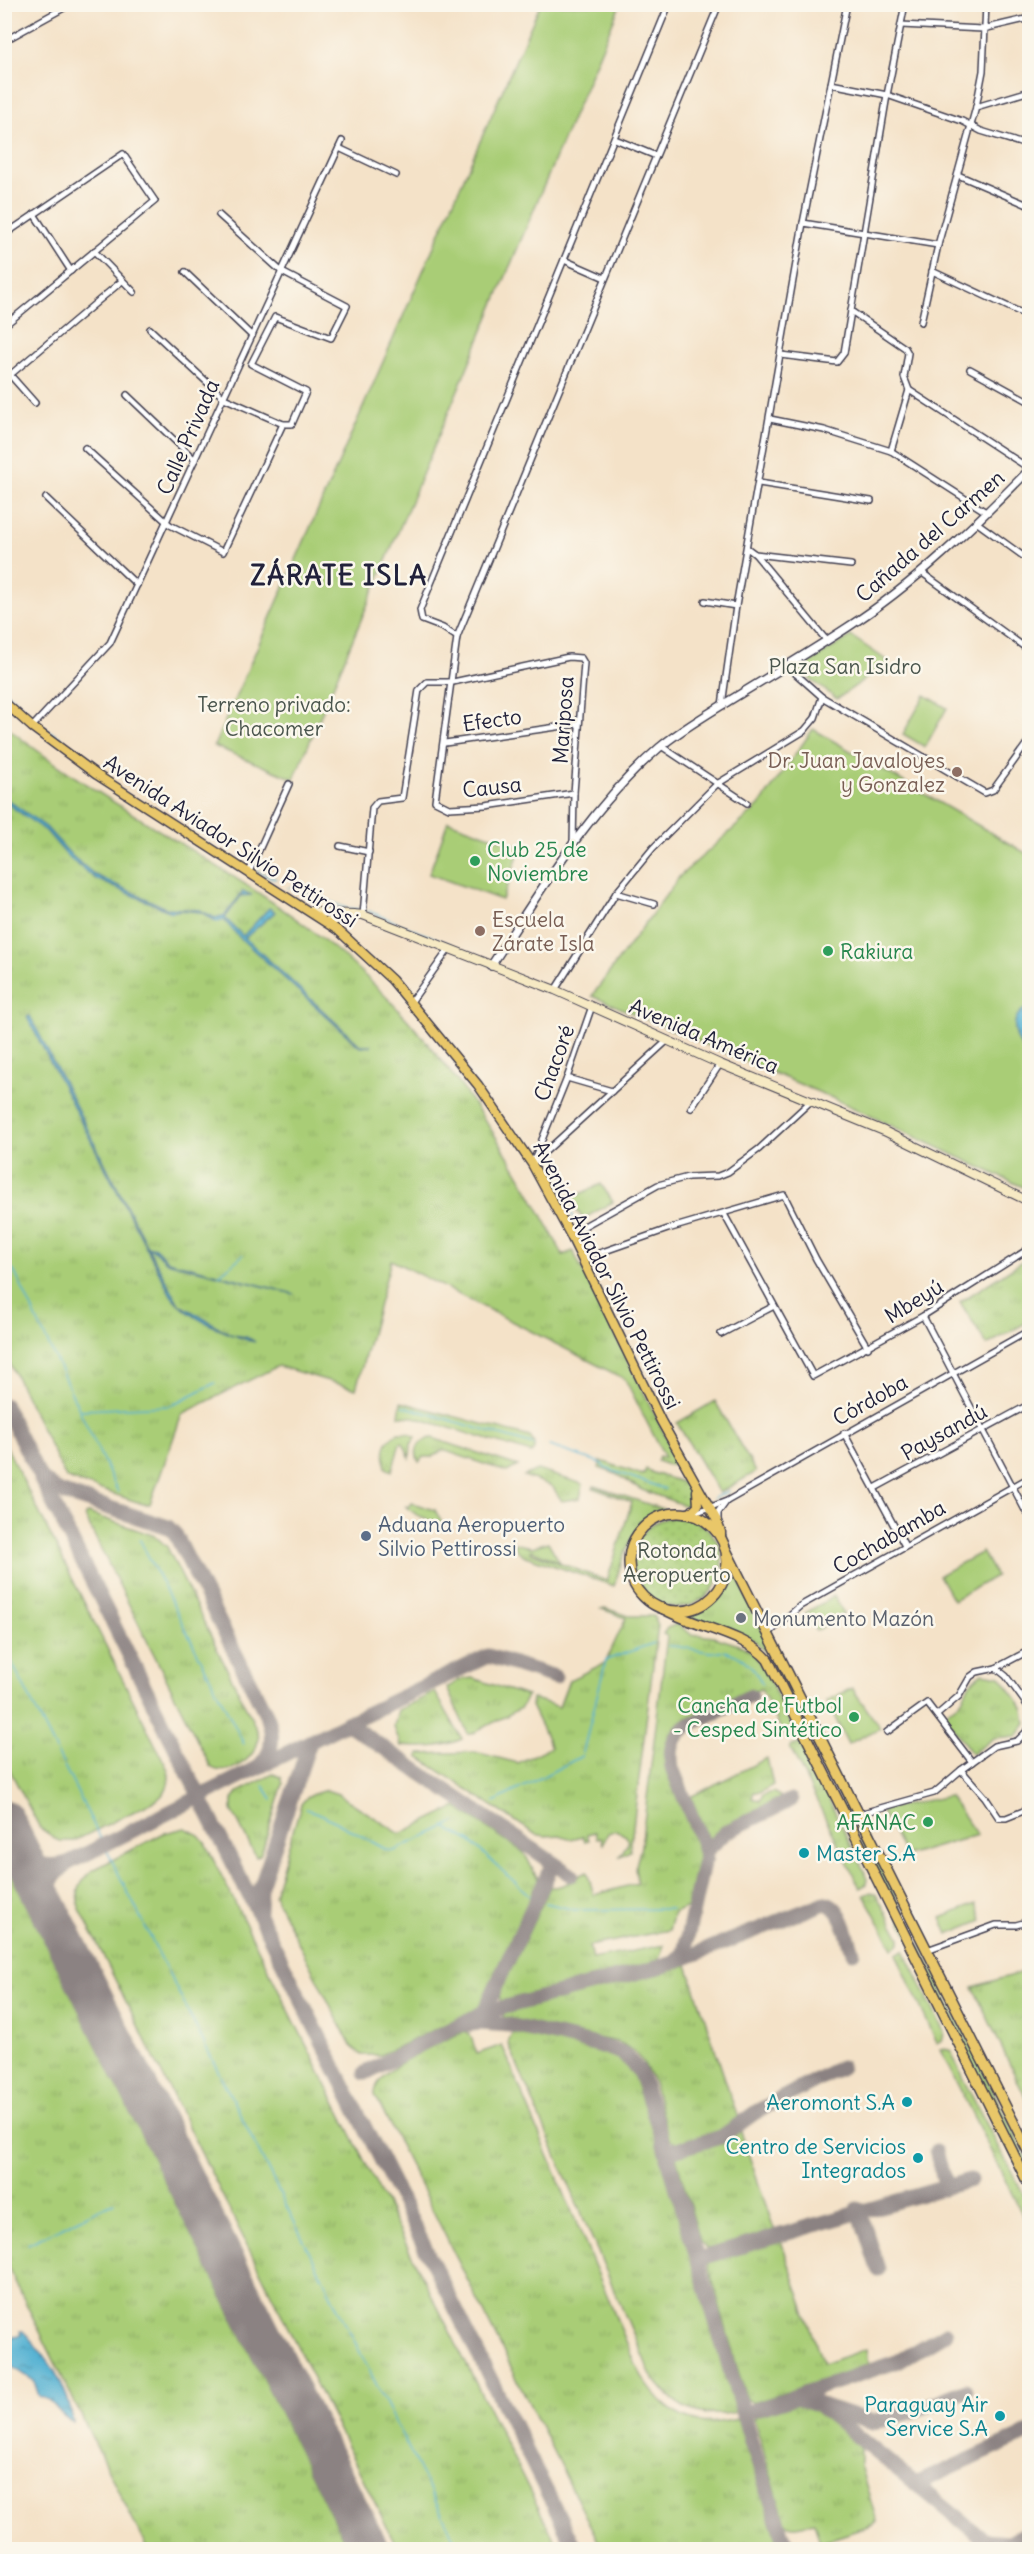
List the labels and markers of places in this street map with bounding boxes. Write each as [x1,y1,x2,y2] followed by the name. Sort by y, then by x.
[767,747,945,798] place label: Dr. Juan Javaloyes y Gonzalez
[950,765,964,779] marker: Dr. Juan Javaloyes y Gonzalez
[487,836,589,887] place label: Club 25 de Noviembre
[468,854,482,868] marker: Club 25 de Noviembre
[492,906,594,957] place label: Escuela Zárate Isla
[473,924,487,938] marker: Escuela Zárate Isla
[840,938,913,965] place label: Rakiura
[821,944,835,958] marker: Rakiura
[378,1511,565,1562] place label: Aduana Aeropuerto Silvio Pettirossi
[359,1529,373,1543] marker: Aduana Aeropuerto Silvio Pettirossi
[753,1605,934,1632] place label: Monumento Mazón
[734,1611,748,1625] marker: Monumento Mazón
[673,1692,842,1743] place label: Cancha de Futbol - Cesped Sintético
[847,1710,861,1724] marker: Cancha de Futbol - Cesped Sintético
[836,1809,916,1836] place label: AFANAC
[921,1815,935,1829] marker: AFANAC
[816,1840,916,1867] place label: Master S.A
[797,1846,811,1860] marker: Master S.A
[766,2089,895,2116] place label: Aeromont S.A
[900,2095,914,2109] marker: Aeromont S.A
[725,2133,906,2184] place label: Centro de Servicios Integrados
[911,2151,925,2165] marker: Centro de Servicios Integrados
[864,2391,988,2442] place label: Paraguay Air Service S.A
[993,2409,1007,2423] marker: Paraguay Air Service S.A

